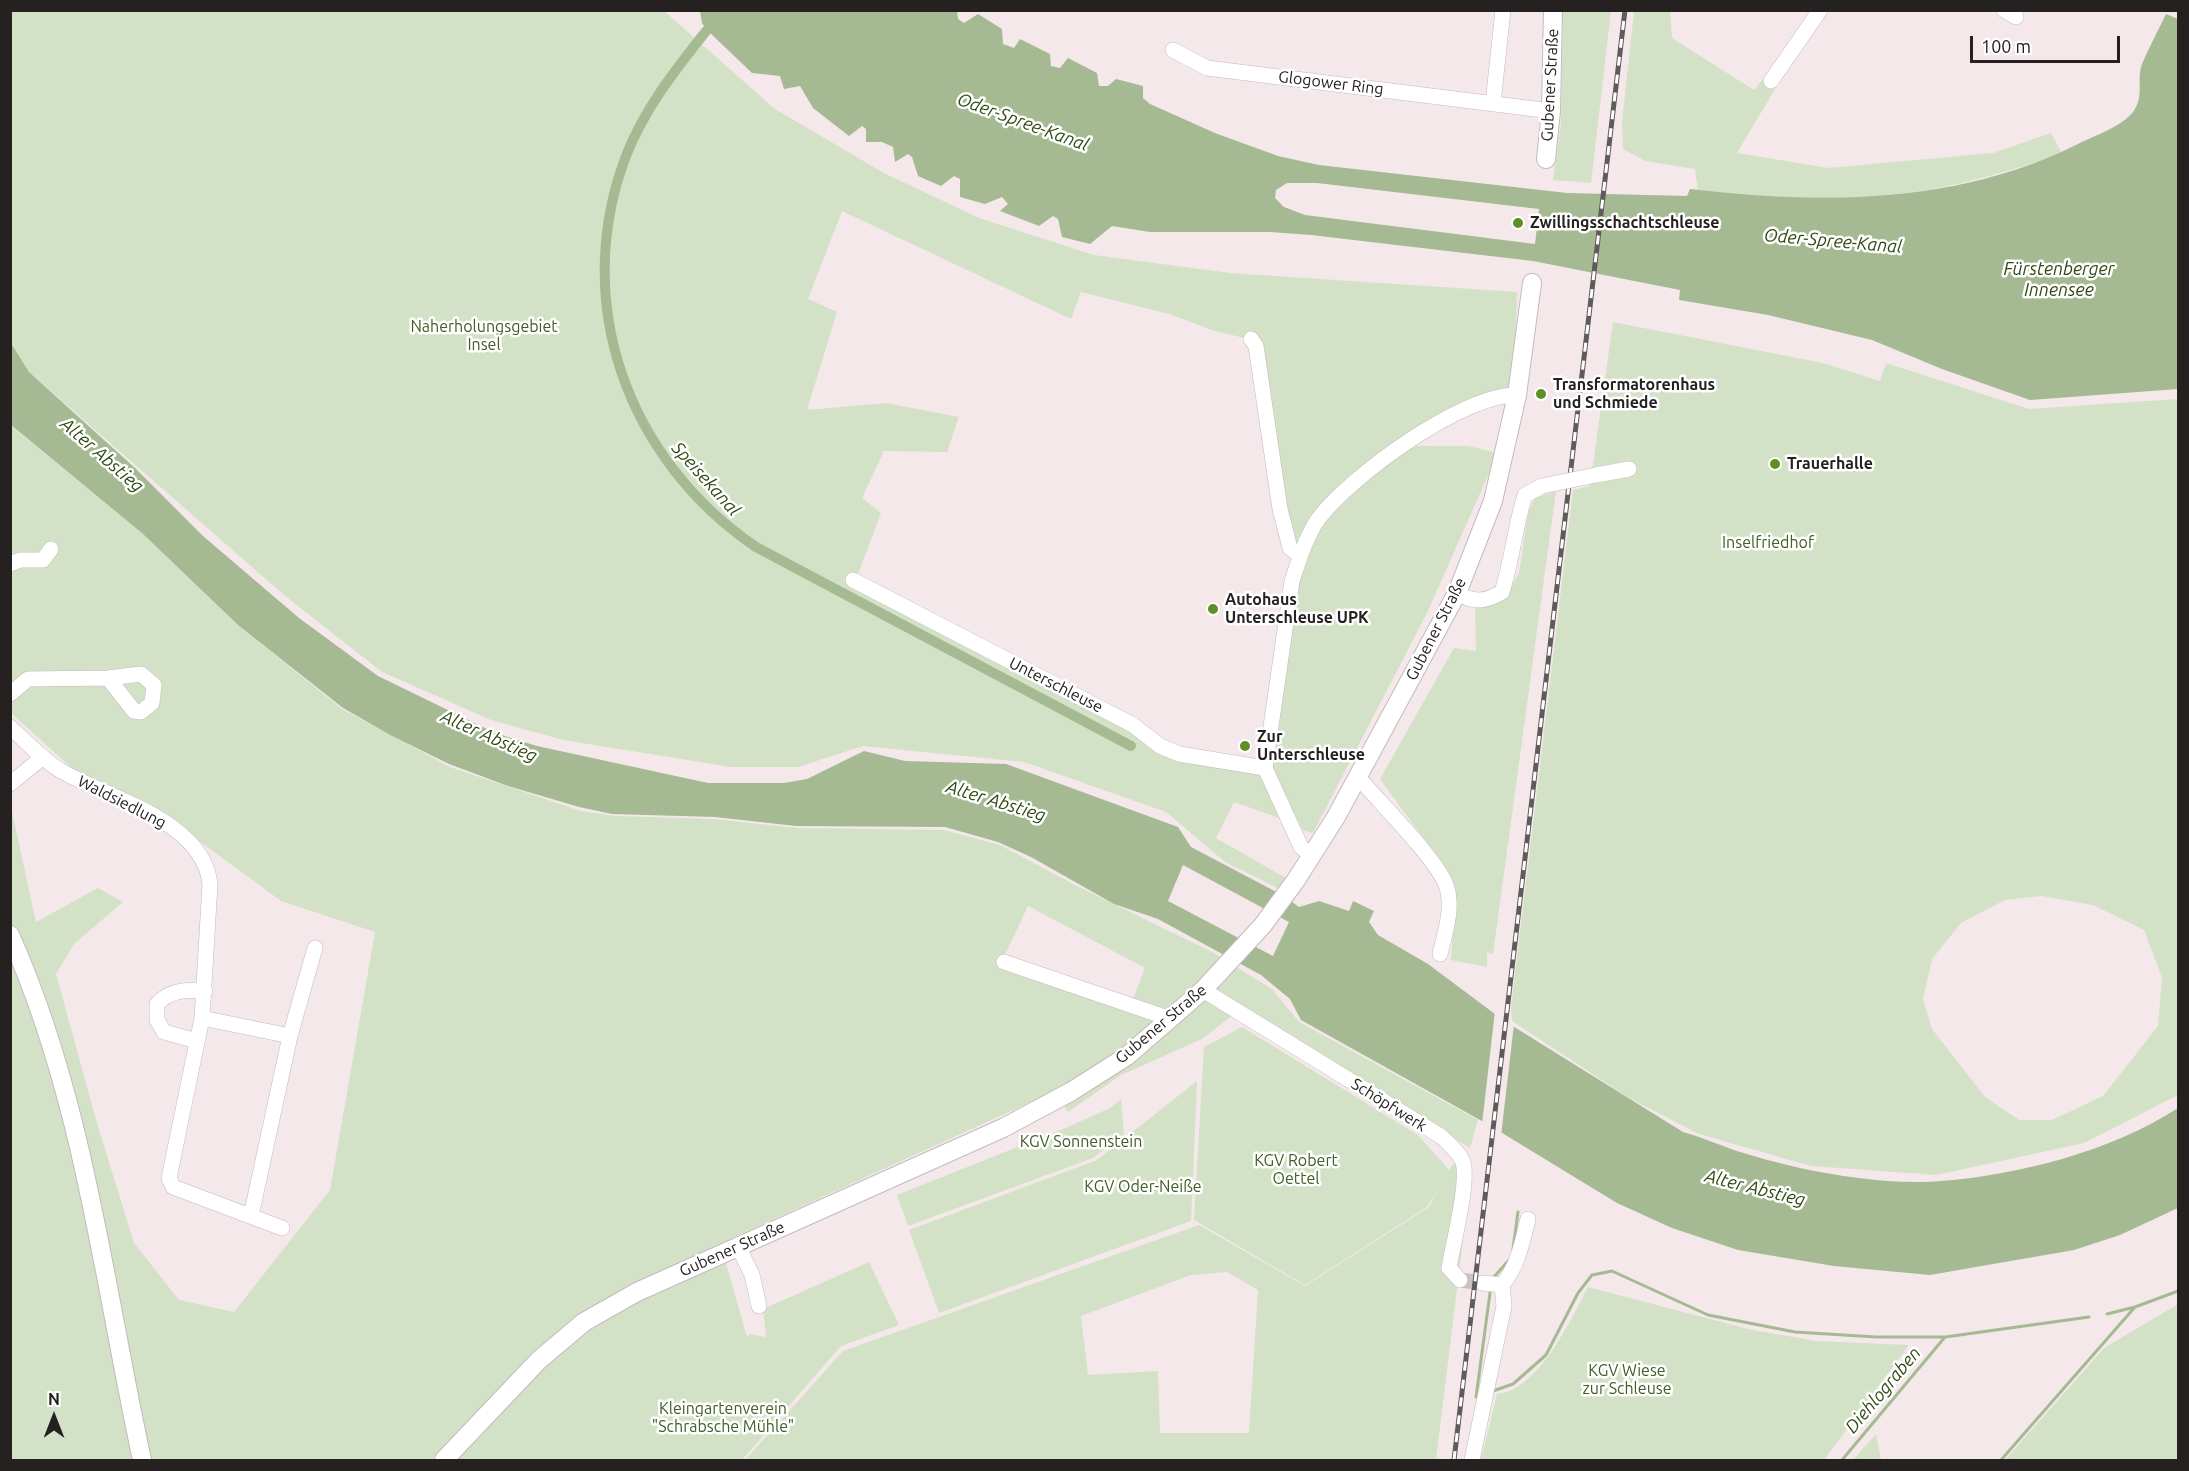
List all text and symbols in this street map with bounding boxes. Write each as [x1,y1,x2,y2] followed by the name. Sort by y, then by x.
[1973,24,2123,62] scale bar
[1537,28,1563,142] street label: Gubener Straße
[1981,36,2031,56] text: 100 m
[1277,67,1385,99] street label: Glogower Ring
[954,88,1092,156] water label: Oder-Spree-Kanal
[1530,213,1720,233] place label: Zwillingsschachtschleuse
[1511,216,1525,230] marker: Zwillingsschachtschleuse
[1763,224,1903,258] water label: Oder-Spree-Kanal
[2004,258,2114,300] water label: Fürstenberger Innensee
[410,317,558,355] park label: Naherholungsgebiet Insel
[1553,375,1715,413] place label: Transformatorenhaus und Schmiede
[1534,387,1548,401] marker: Transformatorenhaus und Schmiede
[56,413,148,497] water label: Alter Abstieg
[667,437,745,521] water label: Speisekanal
[1787,454,1873,474] place label: Trauerhalle
[1768,457,1782,471] marker: Trauerhalle
[1722,533,1814,553] park label: Inselfriedhof
[1402,574,1470,684] street label: Gubener Straße
[1225,590,1369,628] place label: Autohaus Unterschleuse UPK
[1206,602,1220,616] marker: Autohaus Unterschleuse UPK
[1006,653,1106,717] street label: Unterschleuse
[438,705,540,767] water label: Alter Abstieg
[1257,727,1365,765] place label: Zur Unterschleuse
[1238,739,1252,753] marker: Zur Unterschleuse
[74,771,170,833] street label: Waldsiedlung
[944,776,1048,826] water label: Alter Abstieg
[1112,980,1210,1068] street label: Gubener Straße
[1348,1074,1430,1136] street label: Schöpfwerk
[1020,1132,1142,1152] park label: KGV Sonnenstein
[1254,1151,1338,1189] park label: KGV Robert Oettel
[1702,1165,1808,1211] water label: Alter Abstieg
[1084,1177,1202,1197] park label: KGV Oder-Neiße
[676,1217,788,1281] street label: Gubener Straße
[1841,1342,1925,1438] water label: Diehlograben
[1582,1361,1672,1399] park label: KGV Wiese zur Schleuse
[24,1387,84,1447] north arrow
[48,1390,60,1408] text: N
[652,1399,794,1437] park label: Kleingartenverein "Schrabsche Mühle"

